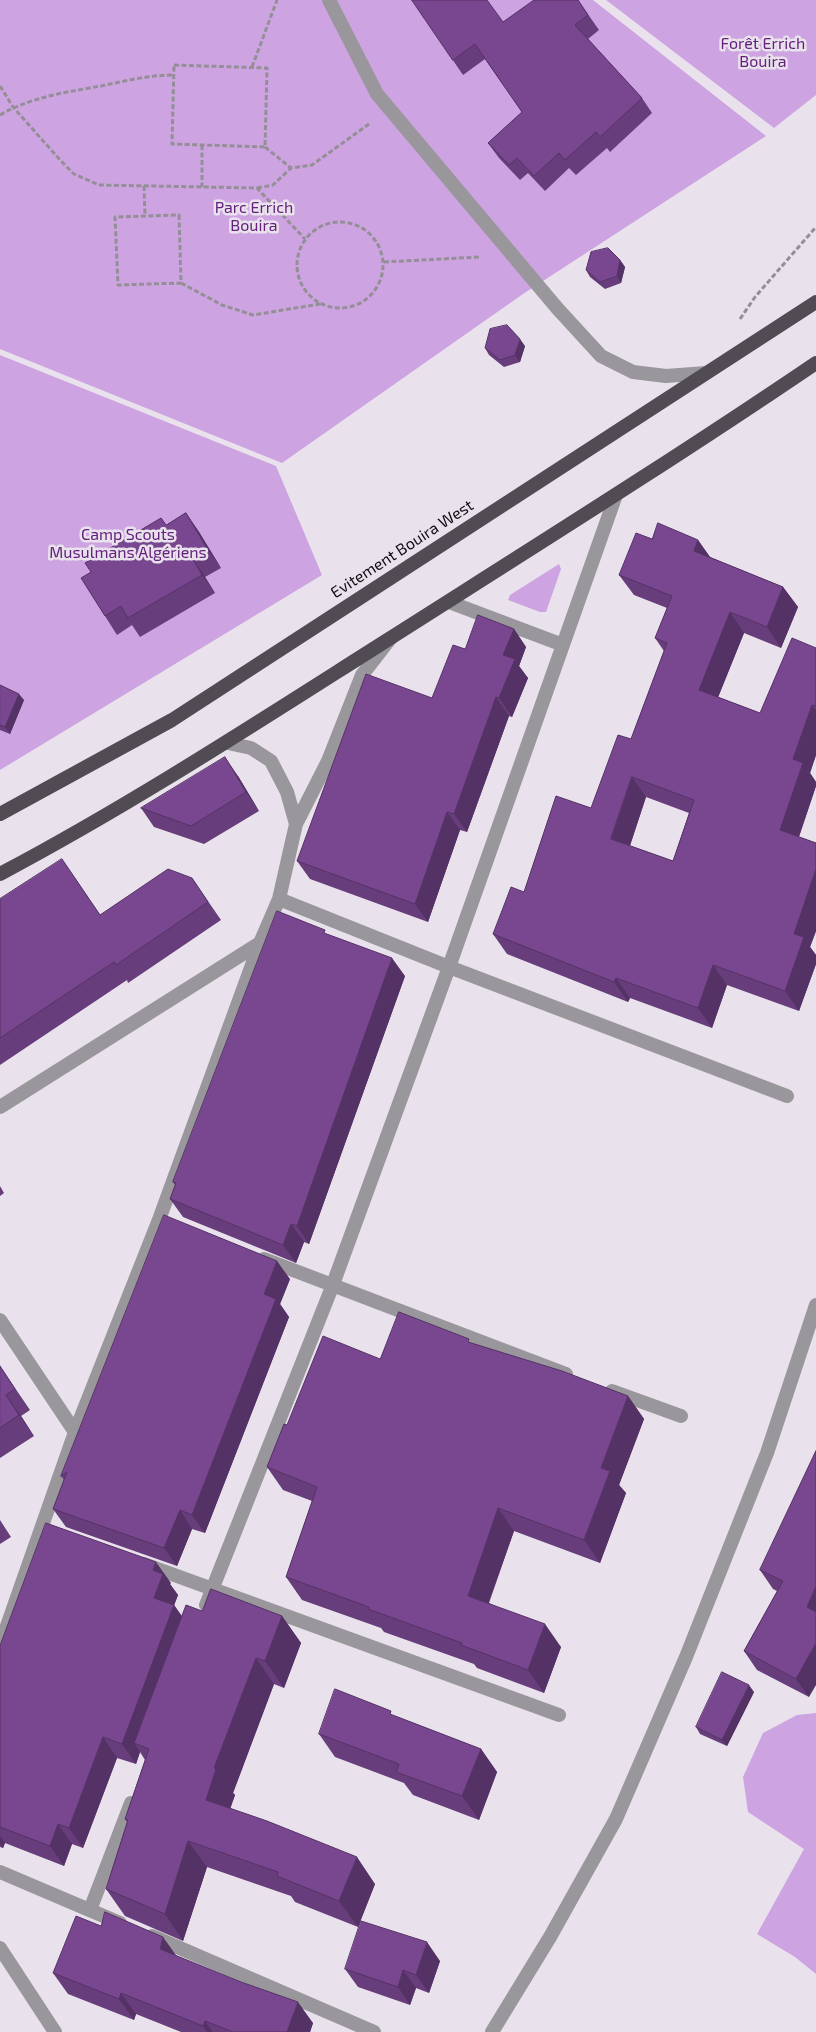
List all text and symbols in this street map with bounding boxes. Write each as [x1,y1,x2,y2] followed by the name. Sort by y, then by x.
[721,34,805,72] park label: Forêt Errich Bouira
[215,198,293,236] park label: Parc Errich Bouira
[327,496,477,602] street label: Evitement Bouira West
[49,525,207,563] park label: Camp Scouts Musulmans Algériens

